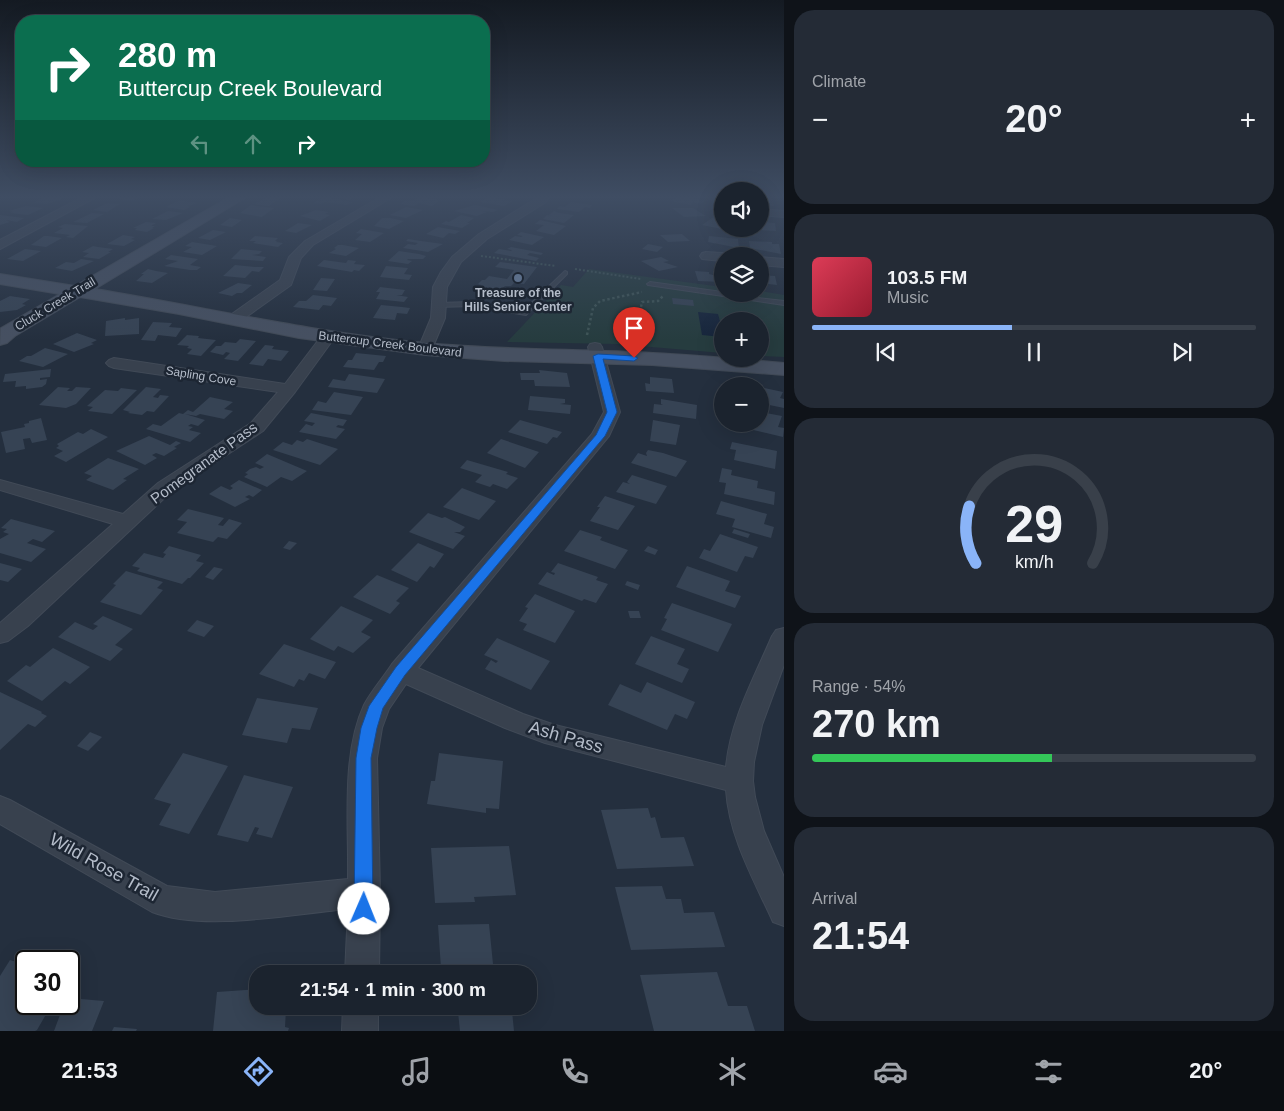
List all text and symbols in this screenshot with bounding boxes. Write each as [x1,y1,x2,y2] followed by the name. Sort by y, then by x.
[35,35,100,100] icon: right
[118,35,217,74] text: 280 m
[812,73,866,90] text: Climate
[118,76,382,101] text: Buttercup Creek Boulevard
[1005,98,1063,140] text: 20°
[812,104,828,135] text: −
[1240,104,1256,135] text: +
[186,130,214,158] icon: left
[239,130,267,158] icon: ahead
[292,130,320,158] icon: right
[714,182,769,432] map controls
[714,182,769,237] button: sound
[714,247,769,302] button: layers
[887,267,967,288] text: 103.5 FM
[512,272,524,284] marker: Treasure of the Hills Senior Center
[12,274,98,334] street label: Cluck Creek Trail
[464,286,572,314] place label: Treasure of the Hills Senior Center
[887,289,929,306] text: Music
[613,307,655,358] pin
[714,312,769,367] button: +
[620,314,648,342] icon: arrive
[318,328,462,360] street label: Buttercup Creek Boulevard
[872,338,900,366] icon: previous
[1020,338,1048,366] icon: pause
[1168,338,1196,366] icon: next
[165,364,238,389] street label: Sapling Cove
[714,377,769,432] button: −
[147,418,260,507] street label: Pomegranate Pass
[1005,495,1063,553] text: 29
[1015,552,1053,572] text: km/h
[812,678,905,695] text: Range · 54%
[812,703,941,745] text: 270 km
[527,717,605,757] street label: Ash Pass
[46,829,162,905] street label: Wild Rose Trail
[337,882,389,934] position arrow
[812,890,857,907] text: Arrival
[812,915,909,957] text: 21:54
[15,950,80,1015] speed limit sign: 30
[300,979,486,1000] text: 21:54 · 1 min · 300 m
[241,1054,276,1089] icon: directions
[399,1054,434,1089] icon: music
[557,1054,592,1089] icon: phone
[715,1054,750,1089] icon: climate
[873,1054,908,1089] icon: car
[1031,1054,1066,1089] icon: filters
[62,1058,118,1083] text: 21:53
[1189,1058,1222,1083] text: 20°

